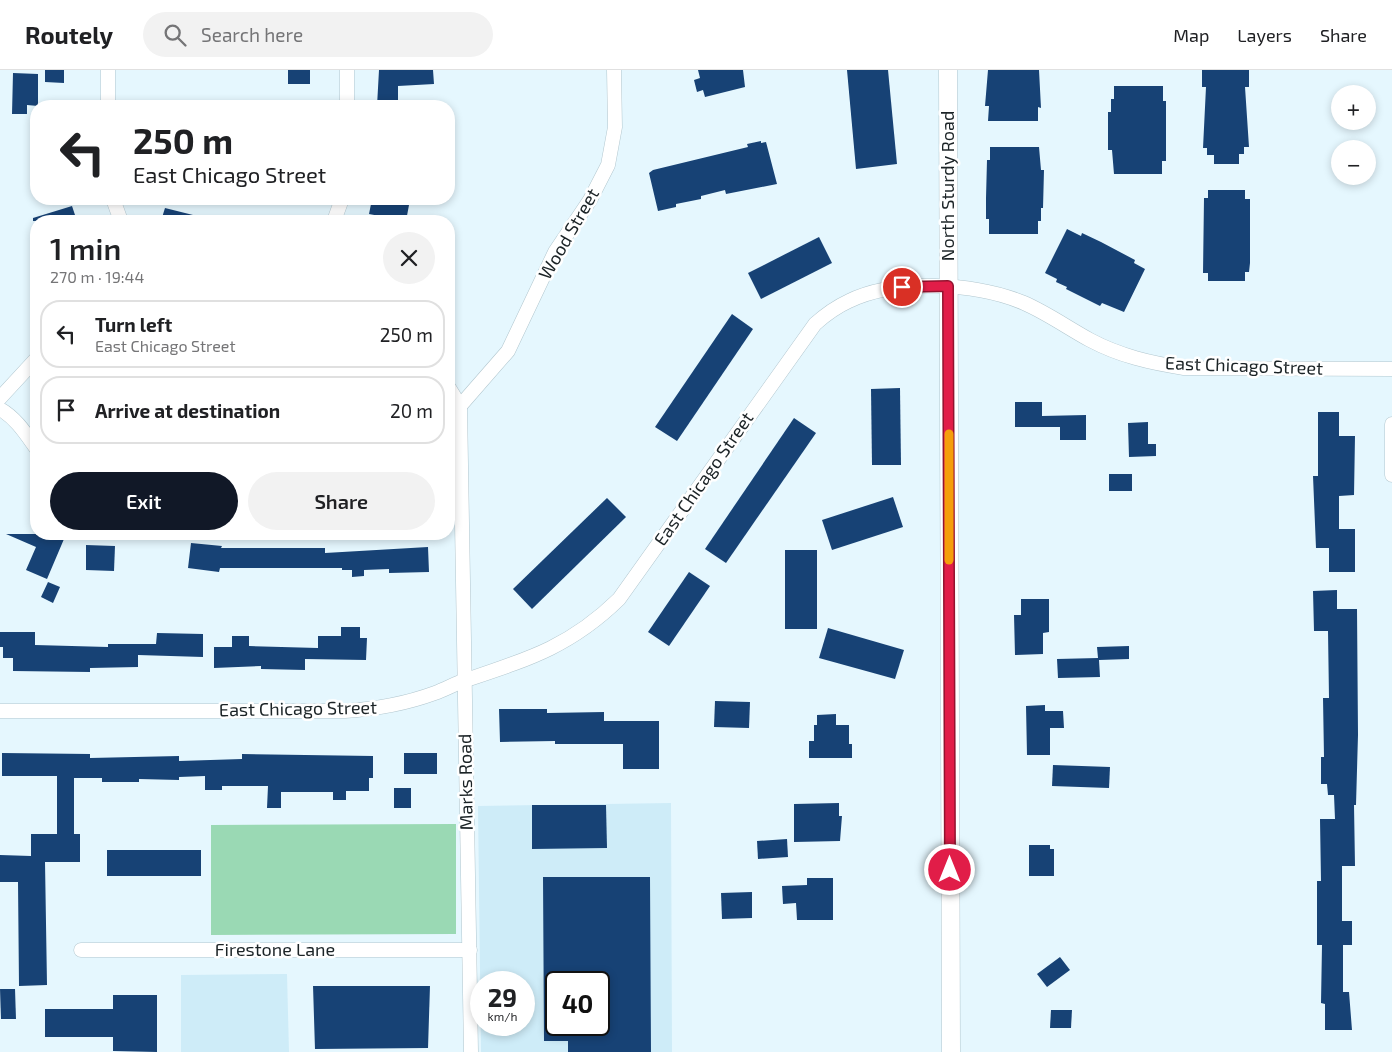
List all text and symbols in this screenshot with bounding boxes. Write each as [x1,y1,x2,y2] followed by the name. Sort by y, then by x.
[143,12,493,57] search box
[25,20,113,49] text: Routely
[161,21,189,49] icon: search
[201,23,303,46] text: Search here
[1173,24,1209,46] text: Map
[1237,24,1292,46] text: Layers
[1320,24,1367,46] text: Share
[1331,85,1376,185] map controls
[1331,85,1376,130] button: +
[936,111,958,261] street label: North Sturdy Road
[133,119,233,161] text: 250 m
[50,120,115,185] icon: left
[1331,140,1376,185] button: −
[133,161,326,187] text: East Chicago Street
[533,184,603,283] street label: Wood Street
[50,230,121,266] text: 1 min
[383,232,435,284] button: close
[881,266,923,308] pin
[50,267,144,286] text: 270 m · 19:44
[888,273,916,301] icon: arrive
[95,313,172,336] text: Turn left
[52,320,80,348] icon: left
[380,323,433,346] text: 250 m
[95,336,236,355] text: East Chicago Street
[1165,351,1324,379] street label: East Chicago Street
[52,396,80,424] icon: arrive
[95,399,280,422] text: Arrive at destination
[390,399,433,422] text: 20 m
[649,407,758,549] street label: East Chicago Street
[50,472,238,530] button: Exit
[248,472,435,530] button: Share
[219,696,377,720] street label: East Chicago Street
[453,733,477,831] street label: Marks Road
[923,843,975,895] position arrow
[215,938,335,960] street label: Firestone Lane
[545,971,610,1036] speed limit sign: 40
[488,982,517,1012] text: 29
[488,1009,517,1023] text: km/h

